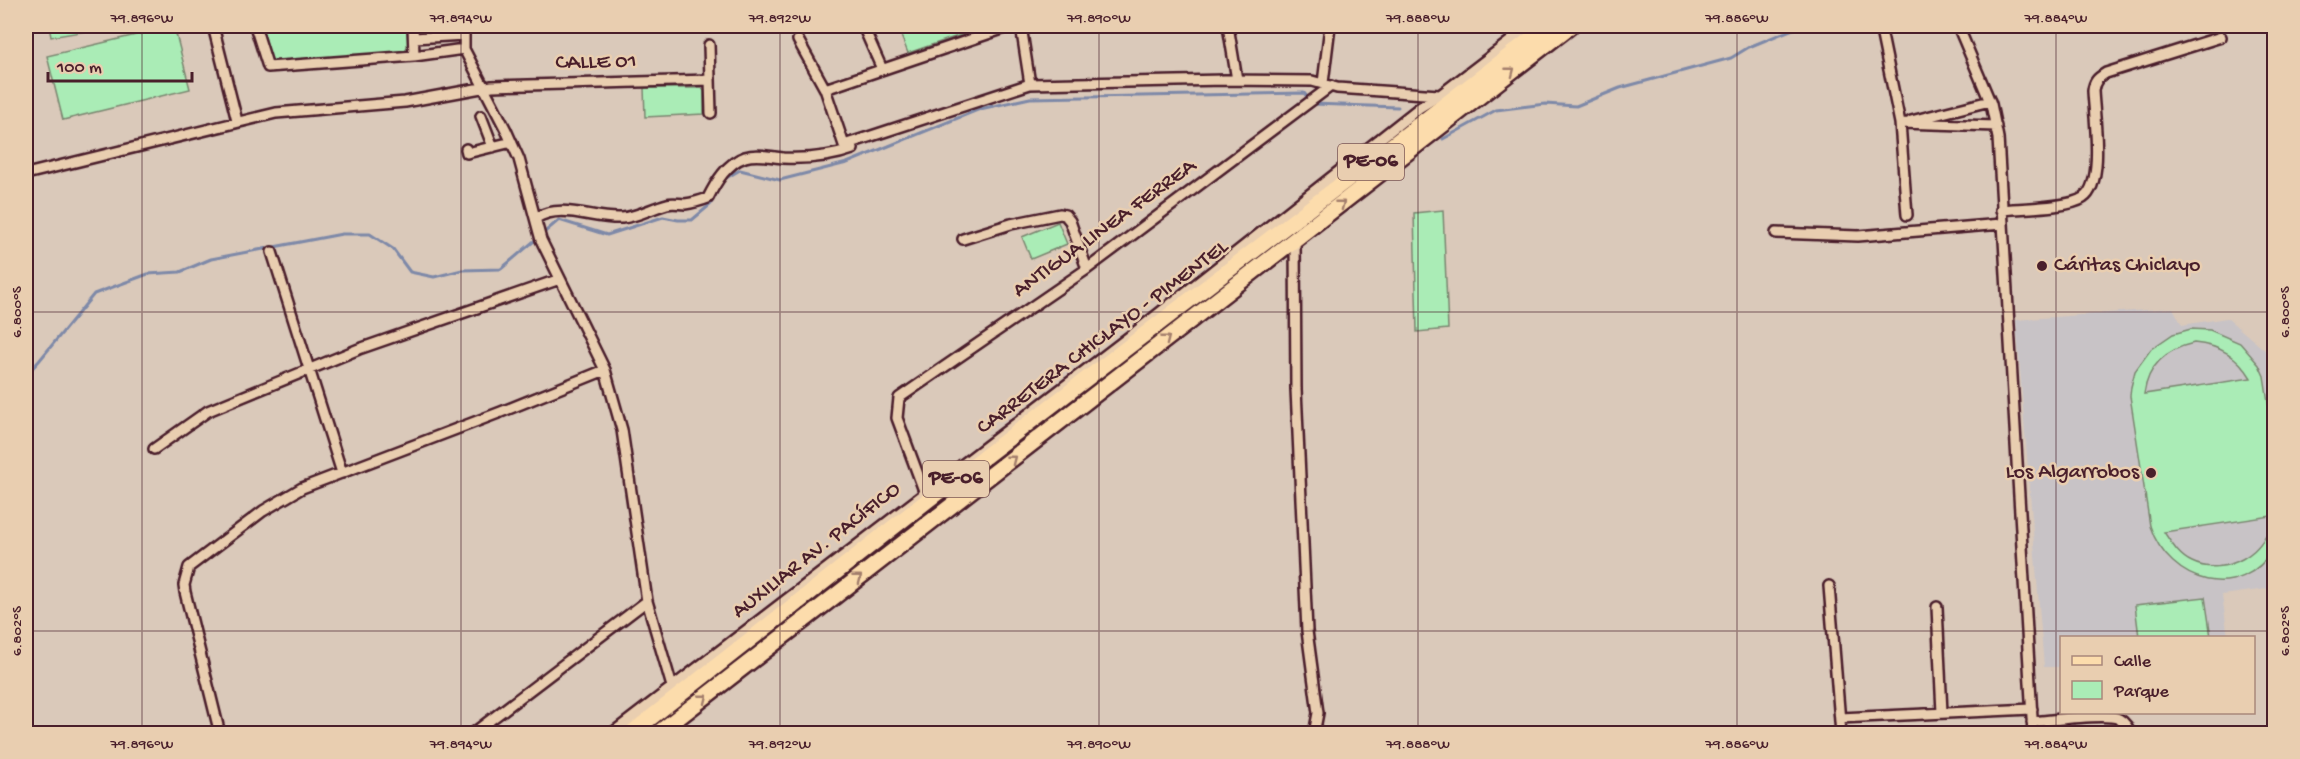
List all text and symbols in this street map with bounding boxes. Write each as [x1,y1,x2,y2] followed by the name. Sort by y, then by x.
[110,10,174,28] text: 79.896°W
[429,10,492,28] text: 79.894°W
[748,10,812,28] text: 79.892°W
[1066,10,1131,28] text: 79.890°W
[1385,10,1450,28] text: 79.888°W
[1704,10,1769,28] text: 79.886°W
[2023,10,2088,28] text: 79.884°W
[48,45,192,83] scale bar
[555,49,637,77] street label: CALLE 01
[56,58,102,79] text: 100 m
[1504,68,1515,79] one-way arrow
[1338,144,1404,180] road number: PE-06
[1008,153,1203,304] street label: ANTIGUA LINEA FERREA
[1334,200,1345,211] one-way arrow
[972,234,1235,441] street label: CARRETERA CHICLAYO - PIMENTEL
[2054,253,2201,279] place label: Cáritas Chiclayo
[2035,259,2049,273] marker: Cáritas Chiclayo
[9,286,27,338] text: 6.800°S
[2277,286,2295,338] text: 6.800°S
[1159,336,1170,347] one-way arrow
[1005,455,1016,466] one-way arrow
[2006,460,2140,486] place label: Los Algarrobos
[923,461,989,497] road number: PE-06
[2144,466,2158,480] marker: Los Algarrobos
[727,477,907,625] street label: AUXILIAR AV. PACÍFICO
[851,575,862,586] one-way arrow
[9,606,27,656] text: 6.802°S
[2277,606,2295,656] text: 6.802°S
[2060,636,2255,714] legend
[2114,652,2152,673] text: Calle
[2113,682,2170,703] text: Parque
[697,694,708,705] one-way arrow
[110,736,174,754] text: 79.896°W
[429,736,492,754] text: 79.894°W
[748,736,812,754] text: 79.892°W
[1066,736,1131,754] text: 79.890°W
[1385,736,1450,754] text: 79.888°W
[1704,736,1769,754] text: 79.886°W
[2023,736,2088,754] text: 79.884°W

